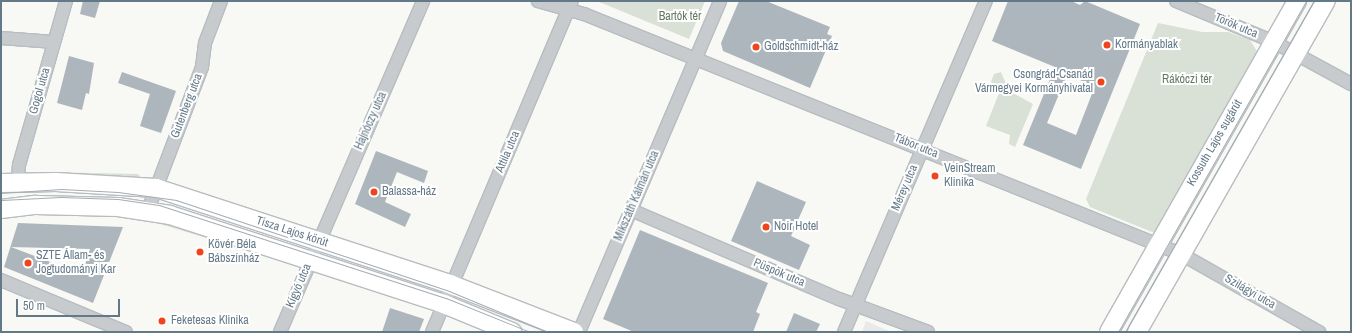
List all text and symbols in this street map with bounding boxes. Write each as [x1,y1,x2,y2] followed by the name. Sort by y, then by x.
[659,10,701,24] park label: Bartók tér
[1212,11,1260,41] street label: Török utca
[1115,38,1178,52] place label: Kormányablak
[764,40,838,54] place label: Goldschmidt-ház
[1102,40,1112,50] marker: Kormányablak
[751,42,761,52] marker: Goldschmidt-ház
[27,66,53,116] street label: Gogol utca
[975,68,1093,96] place label: Csongrád-Csanád Vármegyei Kormányhivatal
[168,72,206,140] street label: Gutenberg utca
[1162,73,1212,87] park label: Rákóczi tér
[1096,77,1106,87] marker: Csongrád-Csanád Vármegyei Kormányhivatal
[352,90,390,152] street label: Hajnóczy utca
[1184,97,1246,189] street label: Kossuth Lajos sugárút
[493,129,523,175] street label: Attila utca
[892,131,940,161] street label: Tábor utca
[611,149,663,243] street label: Mikszáth Kálmán utca
[944,162,995,190] place label: VeinStream Klinika
[889,163,921,213] street label: Mérey utca
[929,170,941,182] marker: VeinStream Klinika
[382,185,436,199] place label: Balassa-ház
[369,187,379,197] marker: Balassa-ház
[254,214,330,250] street label: Tisza Lajos körút
[774,220,818,234] place label: Noir Hotel
[761,222,771,232] marker: Noir Hotel
[208,238,259,266] place label: Kövér Béla Bábszínház
[195,247,205,257] marker: Kövér Béla Bábszínház
[36,249,116,277] place label: SZTE Állam- és Jogtudományi Kar
[751,256,807,290] street label: Püspök utca
[23,258,33,268] marker: SZTE Állam- és Jogtudományi Kar
[283,262,315,310] street label: Kígyó utca
[1222,272,1278,312] street label: Szilágyi utca
[18,291,122,317] scale bar
[23,298,45,314] text: 50 m
[171,314,249,328] place label: Feketesas Klinika
[156,315,168,327] marker: Feketesas Klinika

